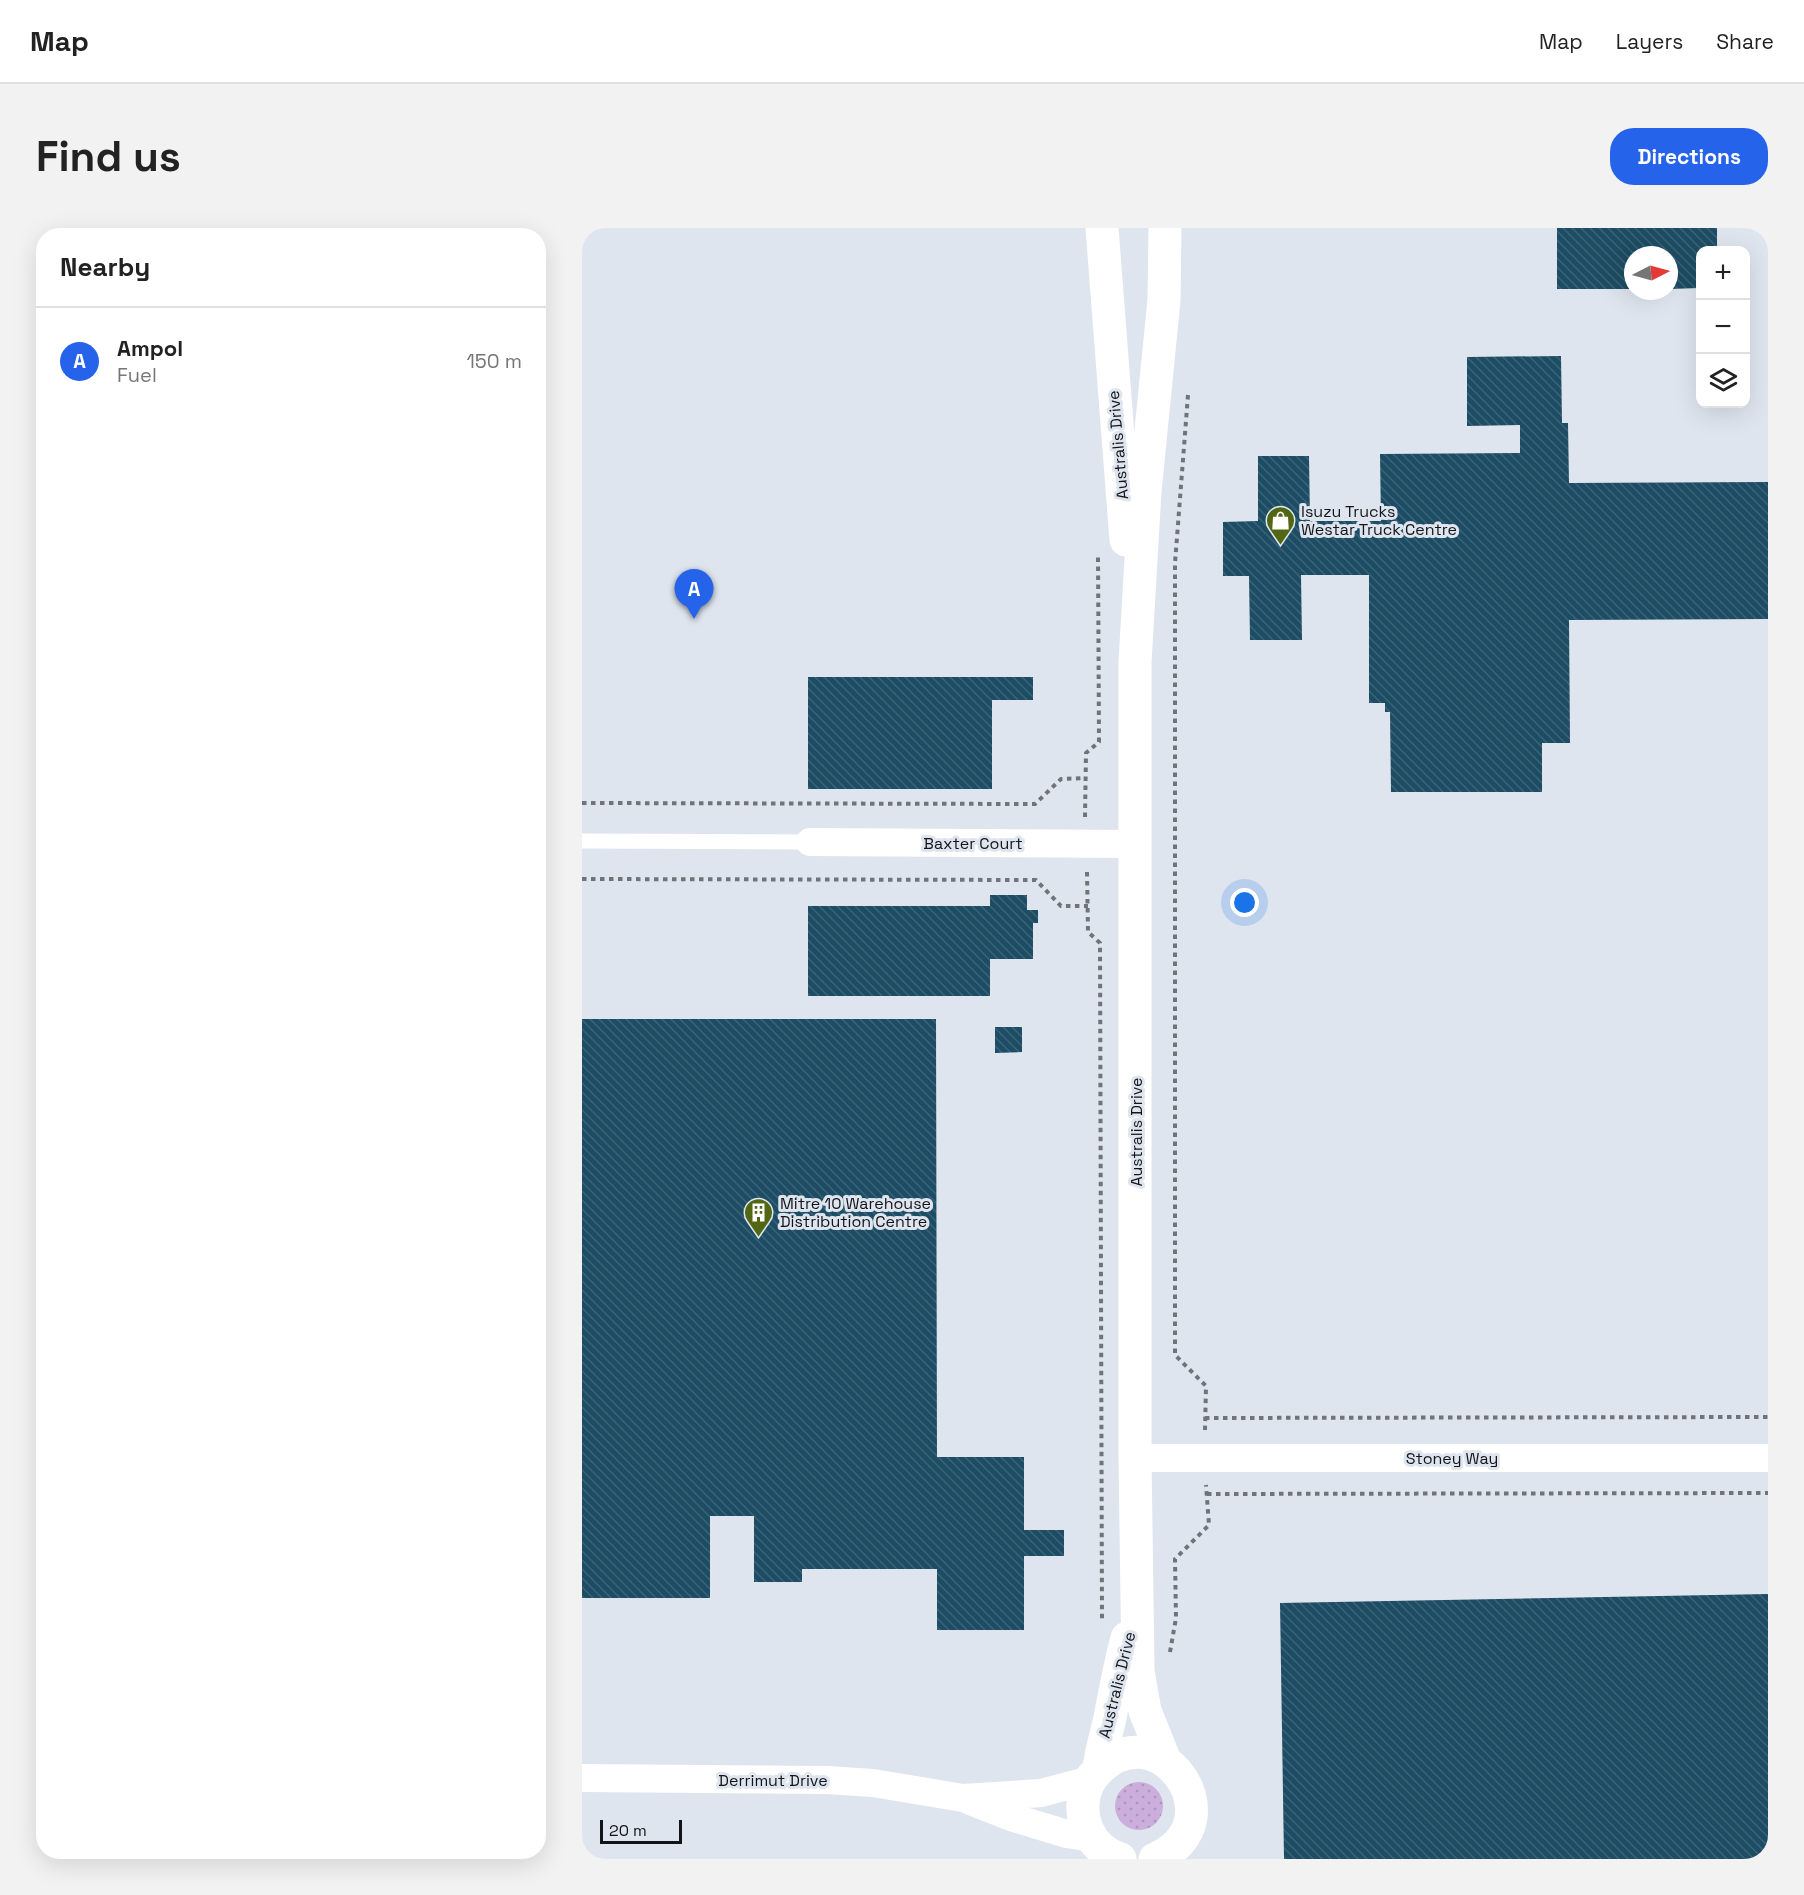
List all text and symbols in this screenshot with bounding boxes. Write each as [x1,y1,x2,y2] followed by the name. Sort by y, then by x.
[30,23,89,59] text: Map
[1539,28,1583,55] text: Map
[1616,28,1683,55] text: Layers
[1716,28,1774,55] text: Share
[1610,128,1768,185] button: Directions
[36,130,181,183] text: Find us
[1624,246,1678,300] north arrow
[1696,246,1750,408] map controls
[1696,246,1750,300] button: +
[60,250,150,284] text: Nearby
[1696,300,1750,354] button: −
[117,334,183,362] text: Ampol
[73,348,86,374] text: A
[467,348,522,374] text: 150 m
[1696,354,1750,408] button: layers
[117,362,157,388] text: Fuel
[1103,390,1133,500] street label: Australis Drive
[1301,501,1457,540] place label: Isuzu Trucks Westar Truck Centre
[1264,504,1296,546] shop icon: Isuzu Trucks Westar Truck Centre
[674,570,714,619] pin: A
[923,833,1023,854] street label: Baxter Court
[1230,888,1259,917] your location
[1126,1077,1147,1187] street label: Australis Drive
[780,1193,931,1232] place label: Mitre 10 Warehouse Distribution Centre
[743,1196,775,1238] building icon: Mitre 10 Warehouse Distribution Centre
[1406,1448,1498,1469] street label: Stoney Way
[1094,1630,1140,1740] street label: Australis Drive
[718,1770,828,1791] street label: Derrimut Drive
[600,1817,682,1844] scale bar
[609,1820,647,1841] text: 20 m

